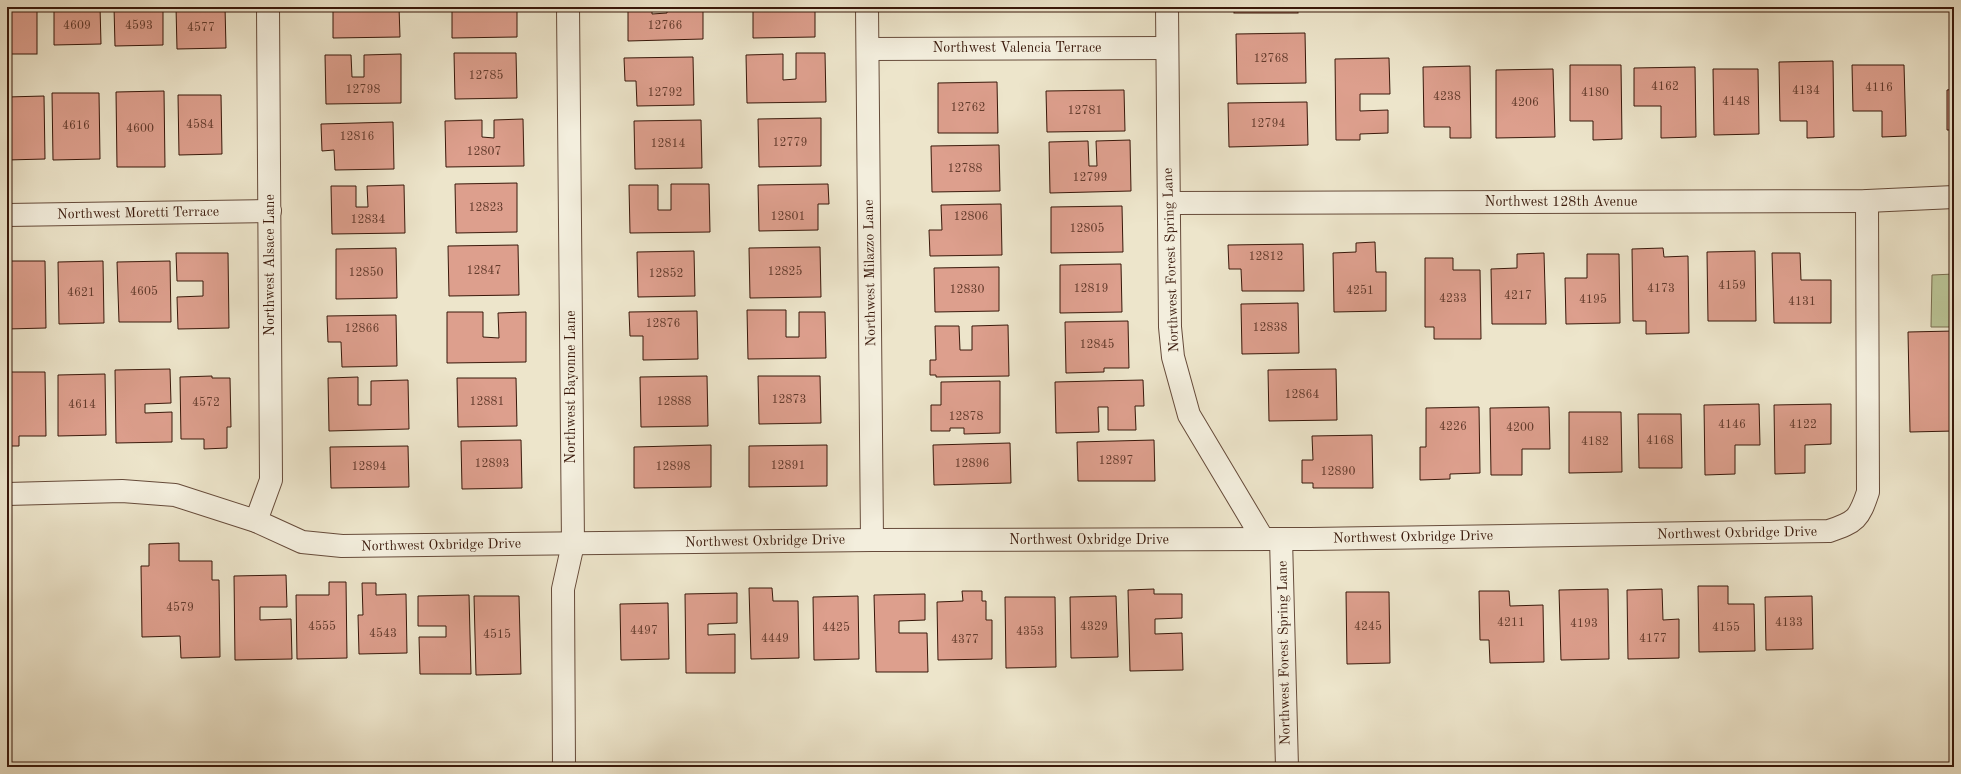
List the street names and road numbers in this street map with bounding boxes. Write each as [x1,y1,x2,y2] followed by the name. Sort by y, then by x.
[932,41,1102,55] street label: Northwest Valencia Terrace
[1161,167,1181,353] street label: Northwest Forest Spring Lane
[263,194,277,336] street label: Northwest Alsace Lane
[1485,195,1637,209] street label: Northwest 128th Avenue
[862,199,878,347] street label: Northwest Milazzo Lane
[57,205,219,221] street label: Northwest Moretti Terrace
[564,310,578,464] street label: Northwest Bayonne Lane
[1657,525,1817,541] street label: Northwest Oxbridge Drive
[1333,529,1493,545] street label: Northwest Oxbridge Drive
[685,533,845,549] street label: Northwest Oxbridge Drive
[1009,533,1169,547] street label: Northwest Oxbridge Drive
[361,537,521,553] street label: Northwest Oxbridge Drive
[1275,561,1293,745] street label: Northwest Forest Spring Lane

